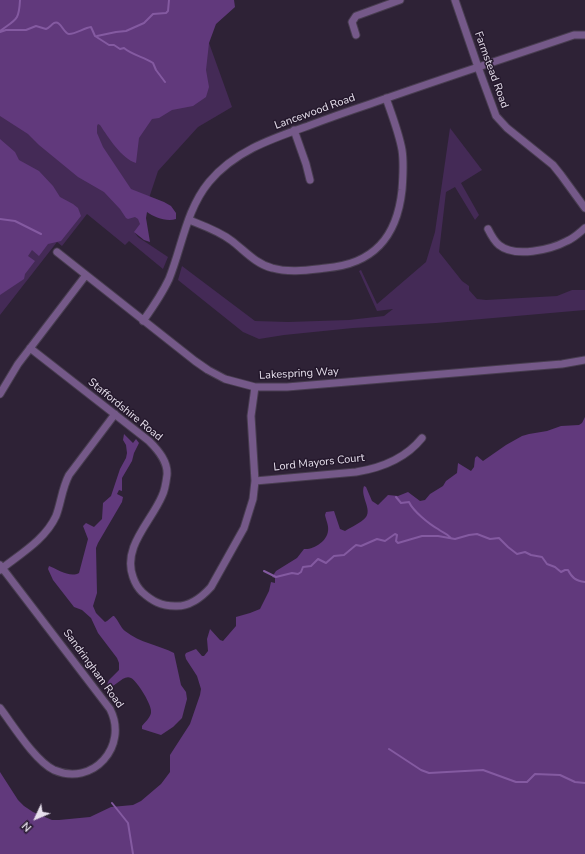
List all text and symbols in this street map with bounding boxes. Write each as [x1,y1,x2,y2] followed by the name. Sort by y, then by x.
[471,30,511,110] street label: Farmstead Road
[273,91,357,133] street label: Lancewood Road
[259,365,339,383] street label: Lakespring Way
[85,376,165,444] street label: Staffordshire Road
[273,452,365,474] street label: Lord Mayors Court
[60,627,126,711] street label: Sandringham Road
[16,798,56,838] north arrow
[19,819,35,835] text: N

